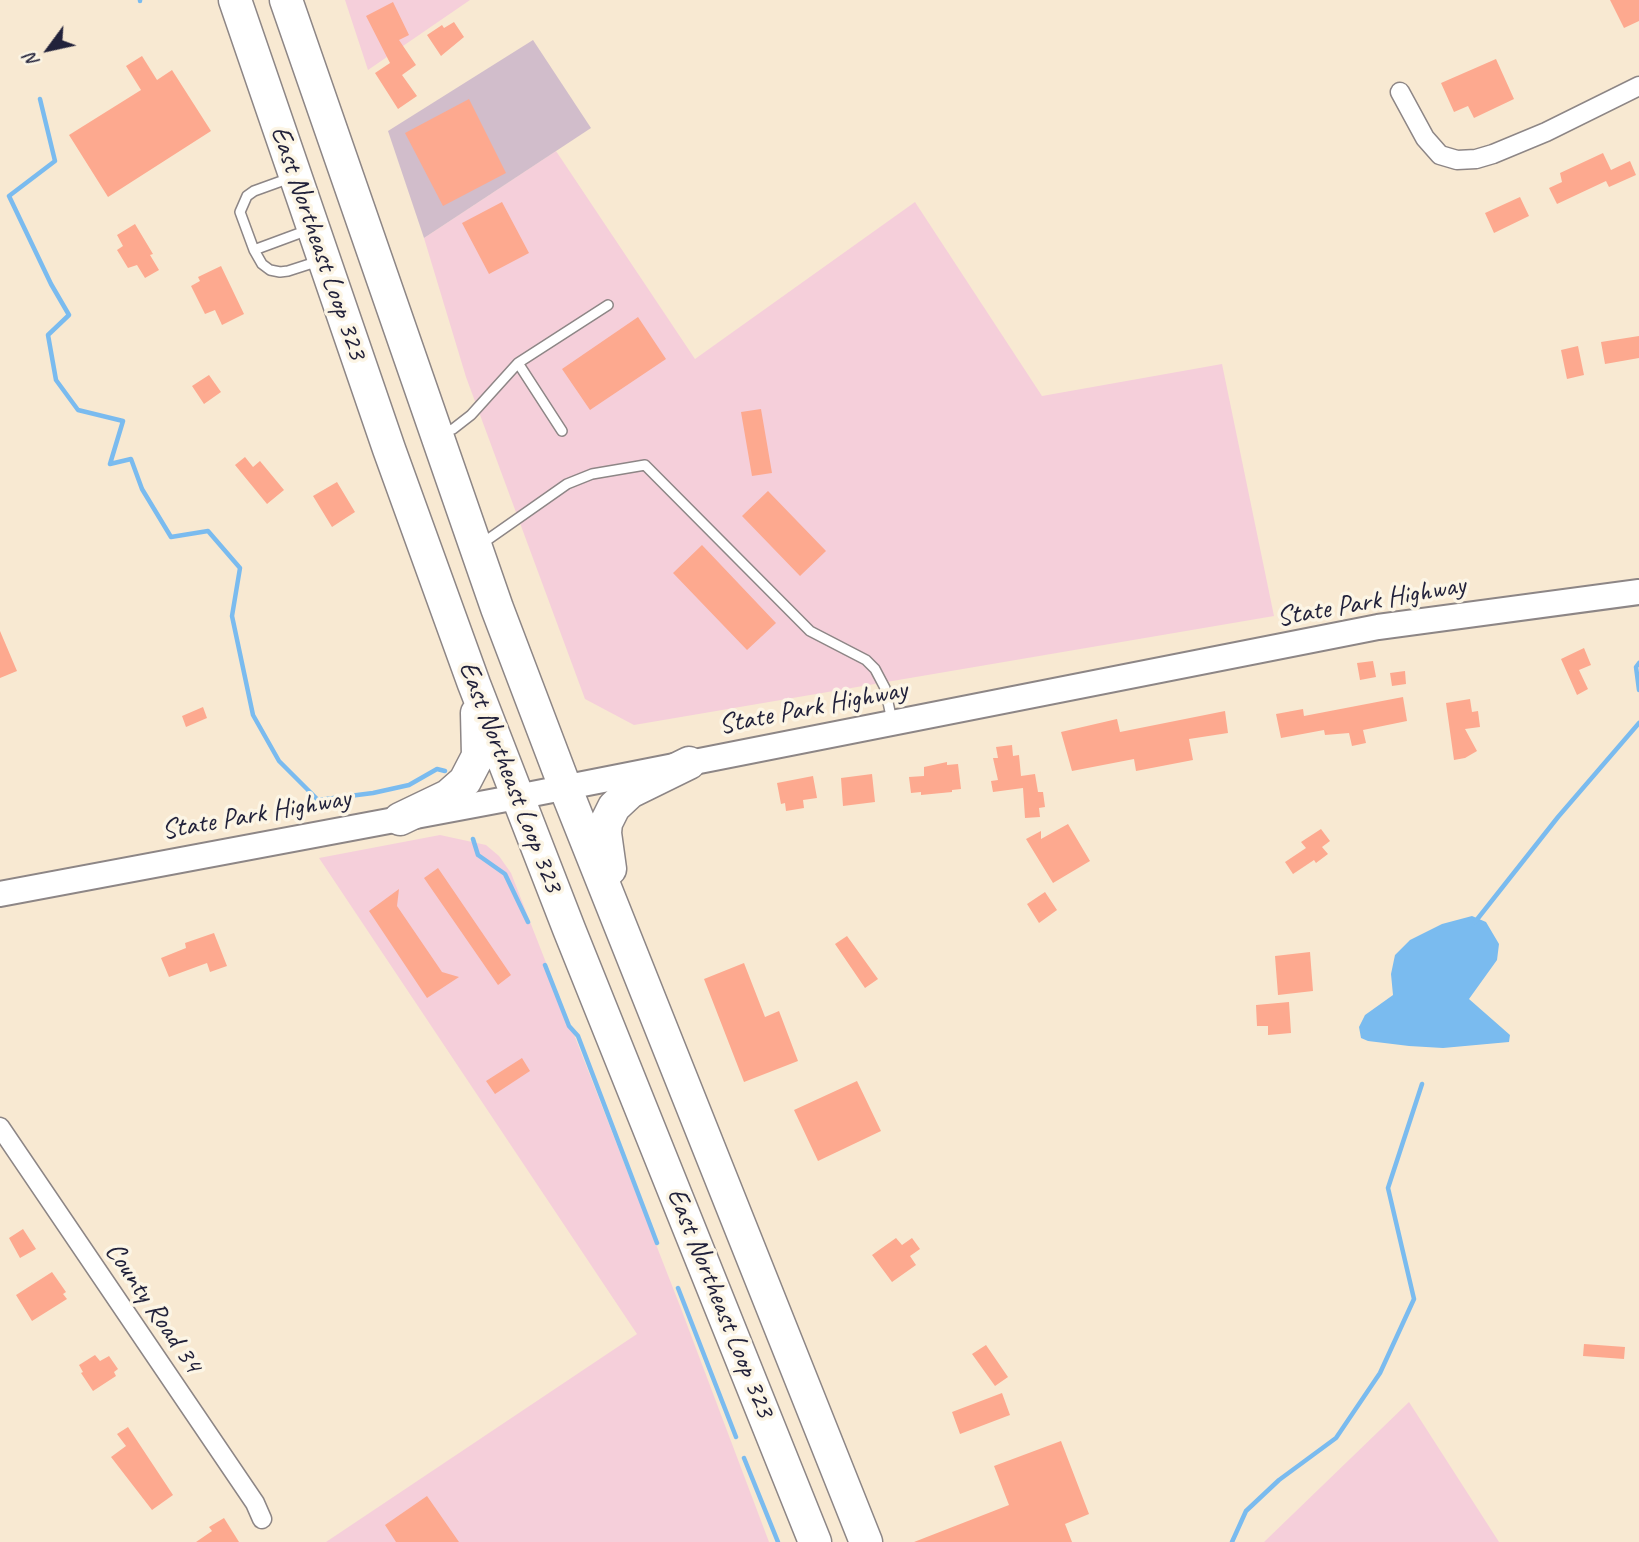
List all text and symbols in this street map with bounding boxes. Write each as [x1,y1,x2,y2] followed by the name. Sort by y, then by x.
[14,14,84,84] north arrow
[18,49,45,72] text: N
[262,122,374,364] street label: East Northeast Loop 323
[1274,569,1468,635] street label: State Park Highway
[451,657,569,897] street label: East Northeast Loop 323
[716,673,910,743] street label: State Park Highway
[159,782,353,848] street label: State Park Highway
[659,1183,781,1423] street label: East Northeast Loop 323
[97,1236,209,1380] street label: County Road 34

